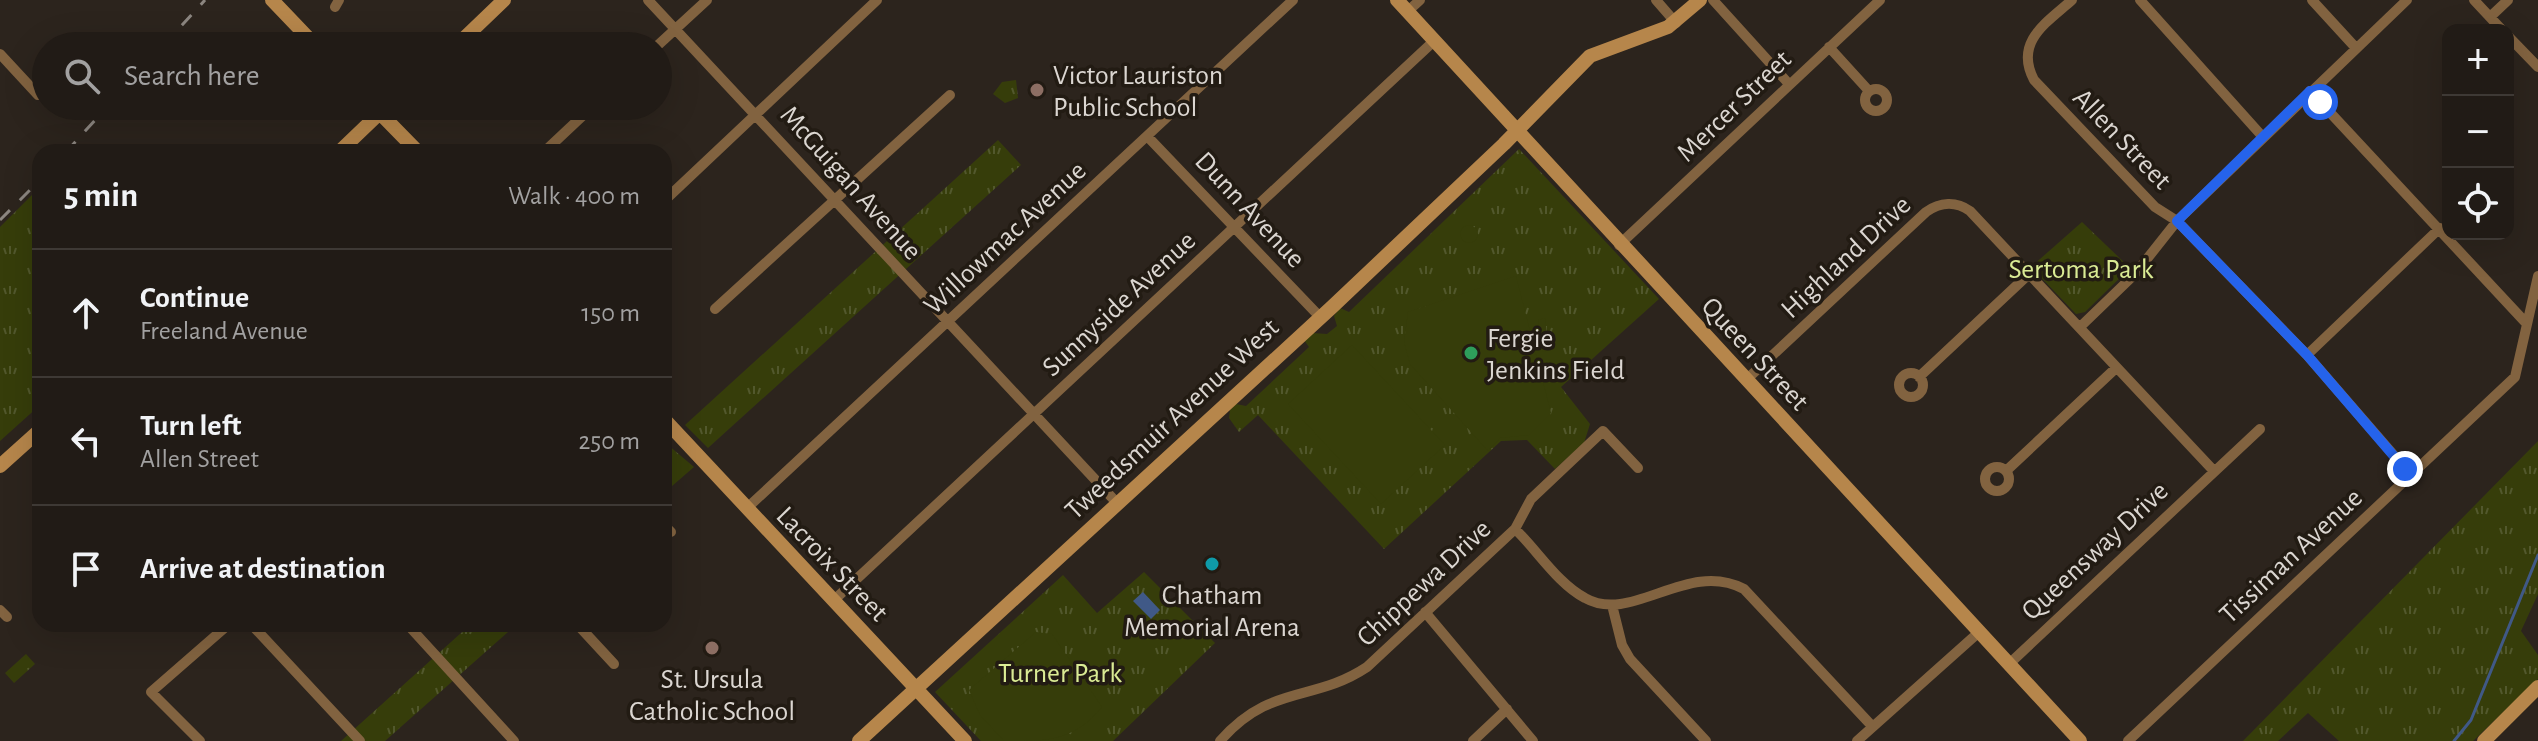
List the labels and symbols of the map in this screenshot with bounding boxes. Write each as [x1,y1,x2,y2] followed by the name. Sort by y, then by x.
[1672,45,1797,167] street label: Mercer Street
[1053,62,1223,122] place label: Victor Lauriston Public School
[1028,81,1046,99] marker: Victor Lauriston Public School
[2067,84,2176,195] street label: Allen Street
[2302,84,2338,120] route start
[774,101,927,266] street label: McGuigan Avenue
[1189,147,1310,274] street label: Dunn Avenue
[919,157,1092,320] street label: Willowmac Avenue
[1776,191,1916,324] street label: Highland Drive
[1037,227,1201,382] street label: Sunnyside Avenue
[2009,256,2154,284] park label: Sertoma Park
[1696,293,1814,416] street label: Queen Street
[1060,314,1284,525] street label: Tweedsmuir Avenue West
[1487,325,1625,385] place label: Fergie Jenkins Field
[1462,344,1480,362] marker: Fergie Jenkins Field
[2387,451,2423,487] route end
[2017,477,2174,626] street label: Queensway Drive
[2215,484,2368,629] street label: Tissiman Avenue
[770,502,893,627] street label: Lacroix Street
[1352,515,1497,652] street label: Chippewa Drive
[1203,555,1221,573] marker: Chatham Memorial Arena
[1124,582,1300,642] place label: Chatham Memorial Arena
[703,639,721,657] marker: St. Ursula Catholic School
[998,660,1122,688] park label: Turner Park
[629,666,795,726] place label: St. Ursula Catholic School

